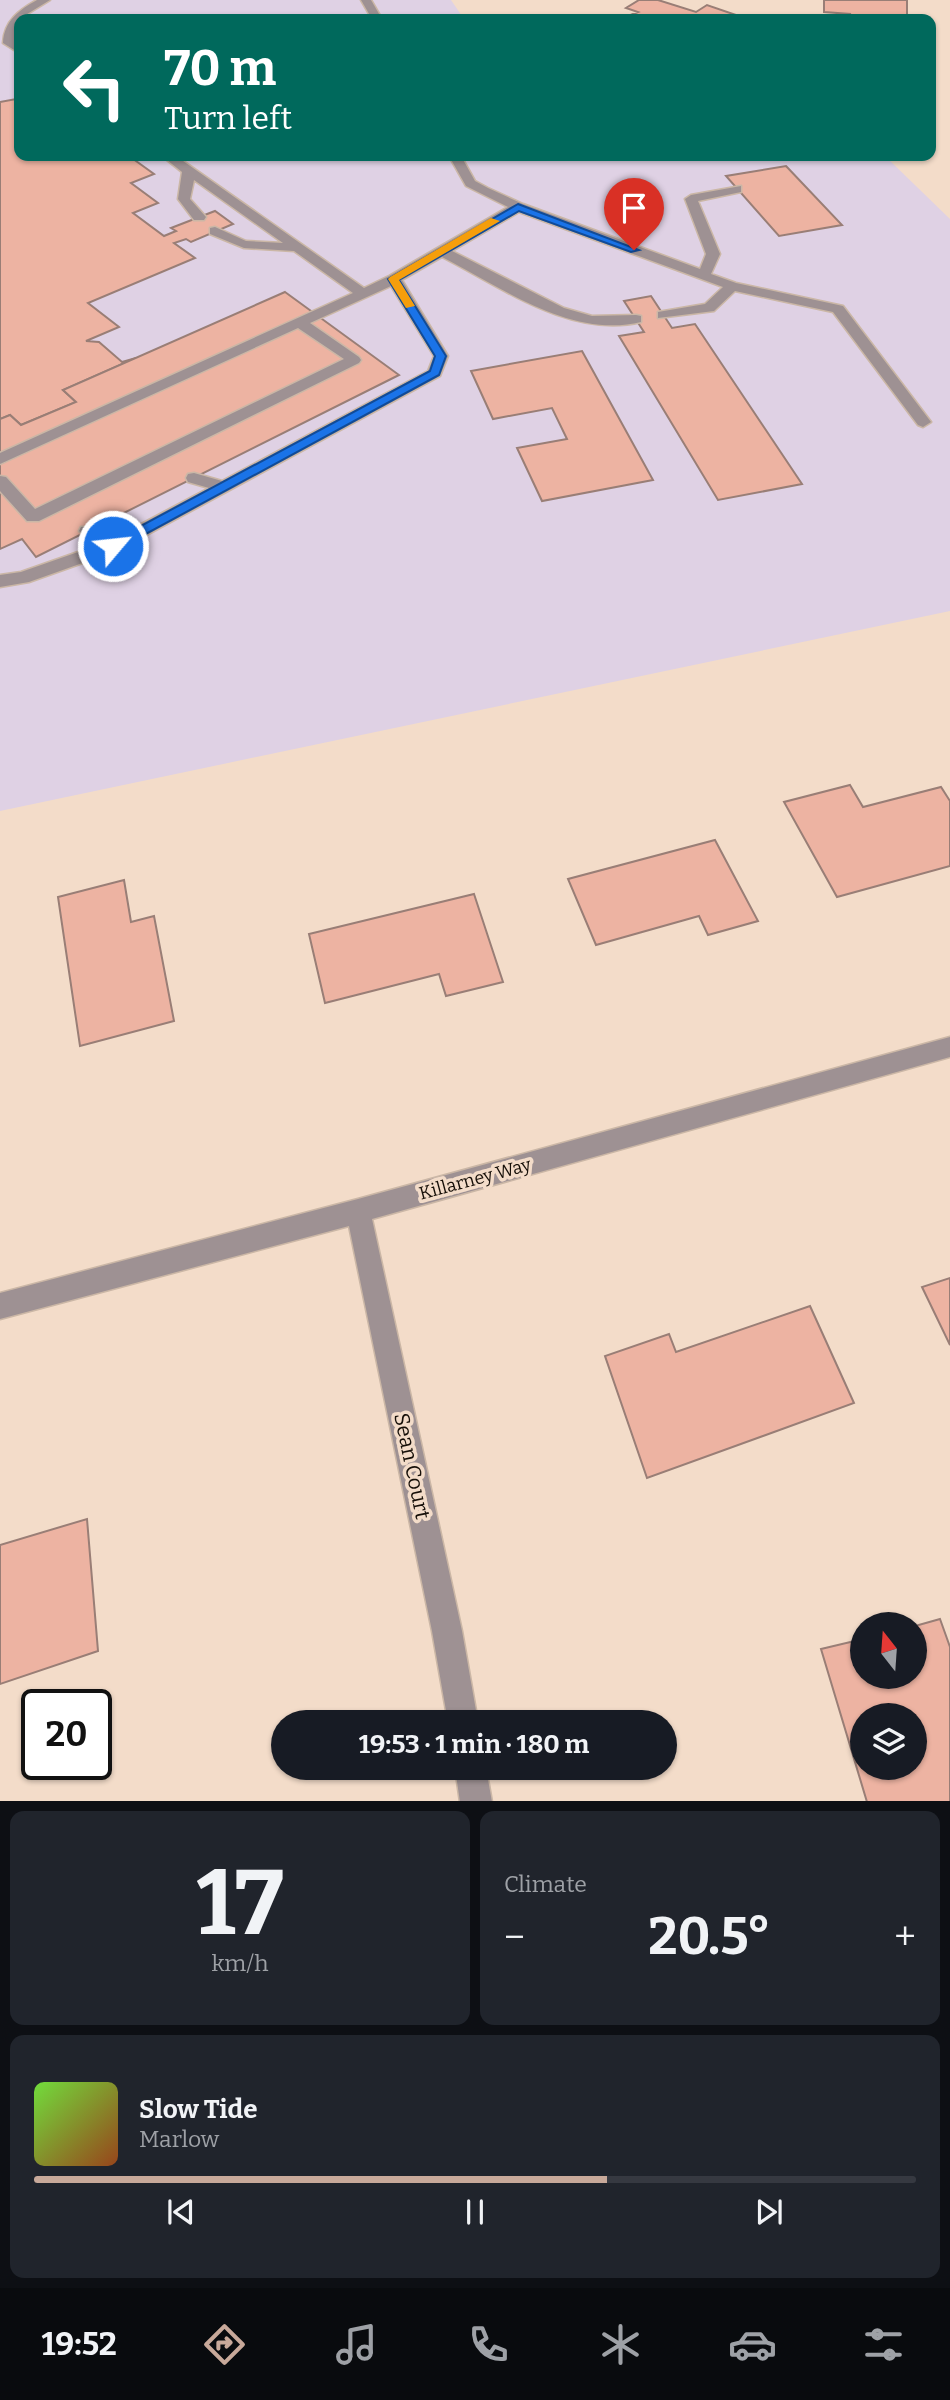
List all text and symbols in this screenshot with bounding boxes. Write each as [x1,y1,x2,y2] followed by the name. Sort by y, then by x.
[164,39,276,98] text: 70 m
[49,42,140,133] icon: left
[164,99,292,137] text: Turn left
[604,178,664,250] pin
[615,189,653,227] icon: arrive
[76,509,150,583] position arrow
[416,1153,534,1205] street label: Killarney Way
[388,1411,436,1522] street label: Sean Court
[850,1612,928,1689] north arrow
[850,1612,927,1780] map controls
[21,1689,112,1780] speed limit sign: 20
[850,1703,927,1780] button: layers
[359,1729,589,1760] text: 19:53 · 1 min · 180 m
[196,1849,284,1958] text: 17
[504,1870,587,1898] text: Climate
[648,1905,771,1968] text: 20.5°
[504,1914,525,1960] text: −
[894,1914,916,1960] text: +
[212,1949,268,1977] text: km/h
[139,2094,258,2125] text: Slow Tide
[139,2125,219,2153] text: Marlow
[162,2193,200,2231] icon: previous
[456,2193,494,2231] icon: pause
[750,2193,788,2231] icon: next
[200,2320,249,2369] icon: directions
[332,2320,381,2369] icon: music
[464,2320,513,2369] icon: phone
[596,2320,645,2369] icon: climate
[728,2320,777,2369] icon: car
[859,2320,908,2369] icon: filters
[41,2325,117,2363] text: 19:52

